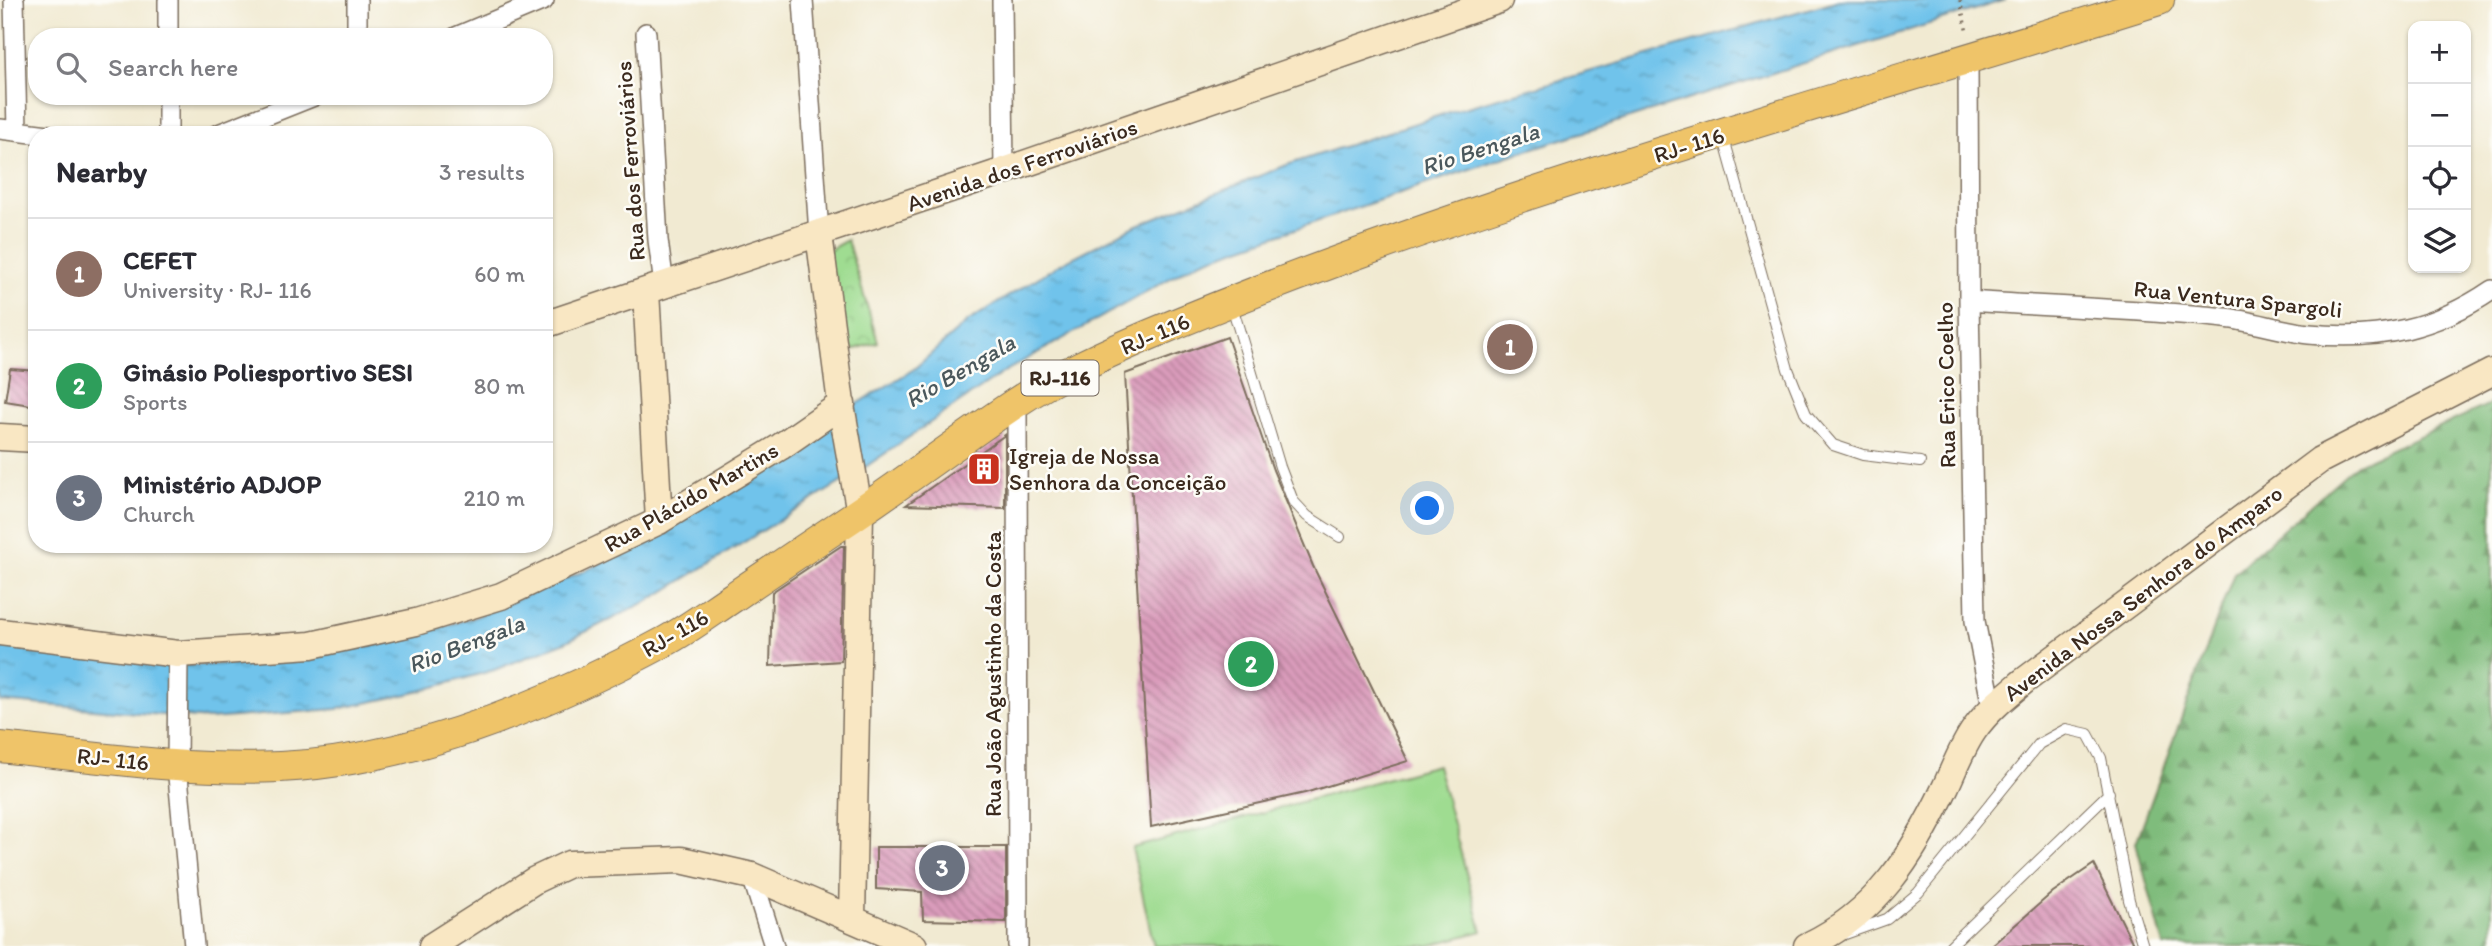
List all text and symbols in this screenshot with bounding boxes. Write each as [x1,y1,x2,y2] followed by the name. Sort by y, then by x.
[2408,21,2471,273] map controls
[2408,21,2471,84] button: +
[28,28,553,105] search box
[52,48,90,86] icon: search
[108,51,238,83] text: Search here
[609,60,651,262] street label: Rua dos Ferroviários
[2408,84,2471,147] button: −
[903,112,1141,218] street label: Avenida dos Ferroviários
[1417,116,1543,181] water label: Rio Bengala
[1650,121,1728,169] street label: RJ- 116
[2408,147,2471,210] button: locate
[56,153,147,190] text: Nearby
[439,158,525,186] text: 3 results
[2408,210,2471,273] button: layers
[123,244,197,276] text: CEFET
[74,260,84,288] text: 1
[474,260,525,288] text: 60 m
[2132,274,2344,324] street label: Rua Ventura Spargoli
[123,276,312,304] text: University · RJ- 116
[1931,302,1961,468] street label: Rua Erico Coelho
[1116,307,1194,361] street label: RJ- 116
[1487,321,1533,373] pin: 1
[900,327,1021,414] water label: Rio Bengala
[123,356,413,388] text: Ginásio Poliesportivo SESI
[1021,360,1098,396] road number: RJ-116
[73,372,85,400] text: 2
[474,372,525,400] text: 80 m
[123,388,187,416] text: Sports
[599,436,783,558] street label: Rua Plácido Martins
[1009,442,1226,496] place label: Igreja de Nossa Senhora da Conceição
[965,450,1003,488] building icon: Igreja de Nossa Senhora da Conceição
[123,468,321,500] text: Ministério ADJOP
[1998,479,2288,707] street label: Avenida Nossa Senhora do Amparo
[73,484,85,512] text: 3
[464,484,525,512] text: 210 m
[1410,491,1444,525] your location
[123,500,195,528] text: Church
[979,531,1007,817] street label: Rua João Agustinho da Costa
[637,603,713,663] street label: RJ- 116
[404,608,529,679] water label: Rio Bengala
[1228,638,1274,690] pin: 2
[76,741,150,777] street label: RJ- 116
[919,842,965,894] pin: 3

